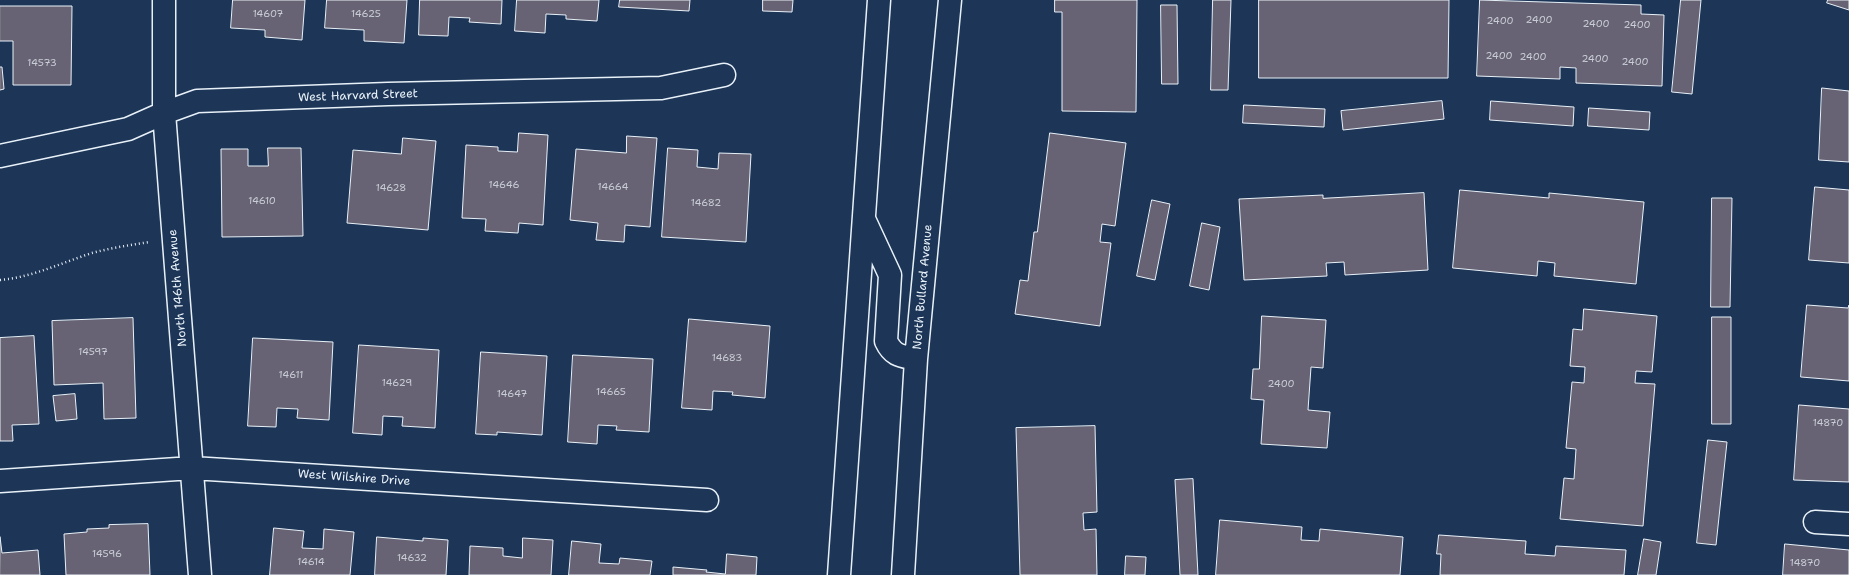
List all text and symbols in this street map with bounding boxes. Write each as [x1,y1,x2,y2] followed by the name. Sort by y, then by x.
[253,8,283,20] house number: 14607
[351,8,381,20] house number: 14625
[1525,14,1553,26] house number: 2400
[1486,15,1514,27] house number: 2400
[1582,18,1610,30] house number: 2400
[1623,19,1651,31] house number: 2400
[1485,50,1513,62] house number: 2400
[1519,51,1547,63] house number: 2400
[1581,53,1609,65] house number: 2400
[1621,56,1649,68] house number: 2400
[27,57,57,69] house number: 14573
[298,87,418,105] street label: West Harvard Street
[489,179,519,191] house number: 14646
[598,181,628,193] house number: 14664
[376,182,406,194] house number: 14628
[248,195,276,207] house number: 14610
[691,197,721,209] house number: 14682
[910,224,936,350] street label: North Bullard Avenue
[166,229,190,347] street label: North 146th Avenue
[78,346,108,358] house number: 14597
[712,352,742,364] house number: 14683
[279,369,303,381] house number: 14611
[382,377,412,389] house number: 14629
[1267,378,1295,390] house number: 2400
[596,386,626,398] house number: 14665
[497,388,527,400] house number: 14647
[1813,417,1843,429] house number: 14870
[297,467,411,489] street label: West Wilshire Drive
[92,548,122,560] house number: 14596
[397,552,427,564] house number: 14632
[297,556,325,568] house number: 14614
[1790,557,1820,569] house number: 14870

